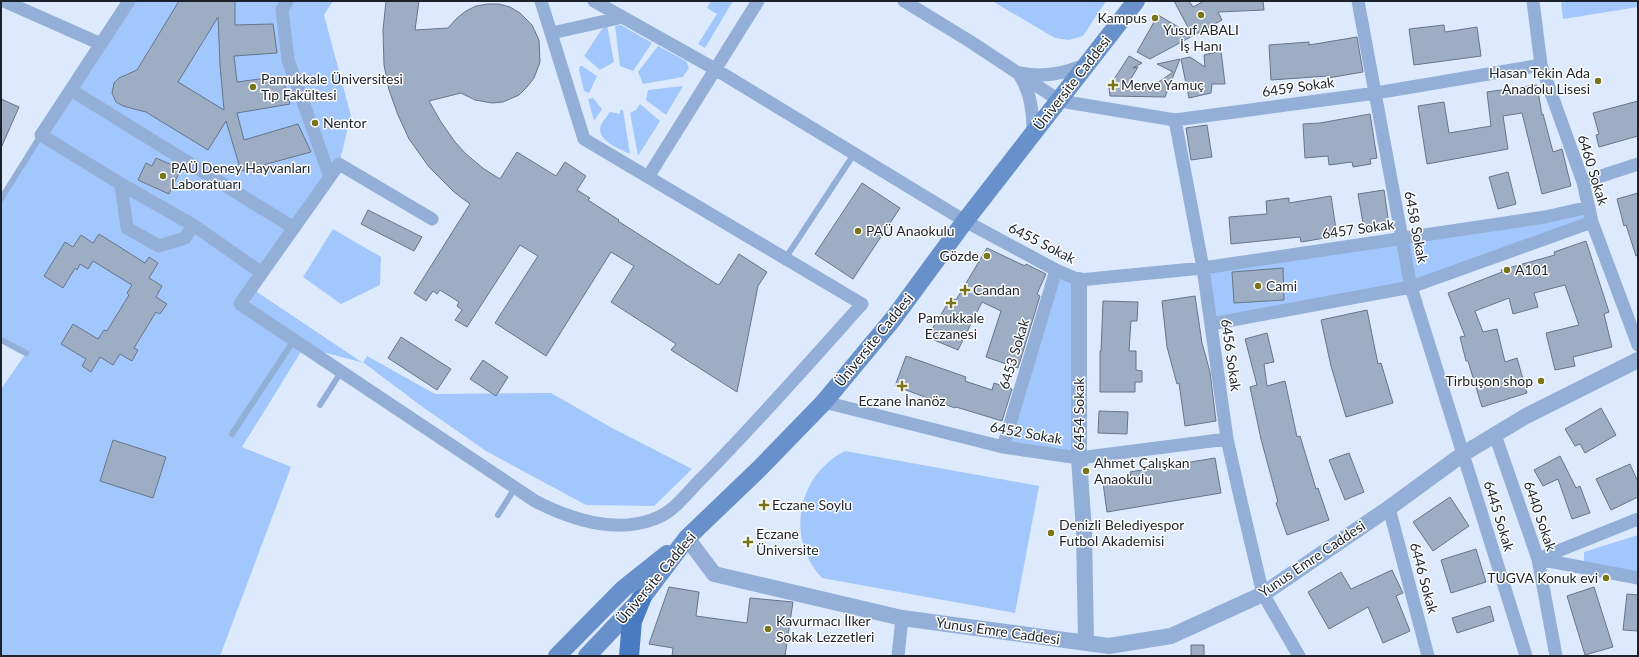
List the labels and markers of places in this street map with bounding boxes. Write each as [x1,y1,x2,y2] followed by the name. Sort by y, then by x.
[1098,9,1147,26] place label: Kampus
[1196,10,1206,20] marker: Yusuf ABALI İş Hanı
[1150,13,1160,23] marker: Kampus
[1163,21,1239,54] place label: Yusuf ABALI İş Hanı
[1489,64,1590,97] place label: Hasan Tekin Ada Anadolu Lisesi
[261,70,403,103] place label: Pamukkale Üniversitesi Tıp Fakültesi
[1121,76,1204,93] place label: Merve Yamuç
[1593,76,1603,86] marker: Hasan Tekin Ada Anadolu Lisesi
[1108,80,1118,90] marker: Merve Yamuç
[248,82,258,92] marker: Pamukkale Üniversitesi Tıp Fakültesi
[323,114,367,131] place label: Nentor
[310,118,320,128] marker: Nentor
[171,159,310,192] place label: PAÜ Deney Hayvanları Laboratuarı
[158,171,168,181] marker: PAÜ Deney Hayvanları Laboratuarı
[866,222,955,239] place label: PAÜ Anaokulu
[853,226,863,236] marker: PAÜ Anaokulu
[940,247,979,264] place label: Gözde
[982,251,992,261] marker: Gözde
[1515,261,1549,278] place label: A101
[1502,265,1512,275] marker: A101
[1266,277,1297,294] place label: Cami
[973,281,1020,298] place label: Candan
[1253,281,1263,291] marker: Cami
[960,285,970,295] marker: Candan
[946,298,956,308] marker: Pamukkale Eczanesi
[918,309,984,342] place label: Pamukkale Eczanesi
[1446,372,1533,389] place label: Tirbuşon shop
[1536,376,1546,386] marker: Tirbuşon shop
[897,381,907,391] marker: Eczane İnanöz
[858,392,946,409] place label: Eczane İnanöz
[1094,454,1190,487] place label: Ahmet Çalışkan Anaokulu
[1081,466,1091,476] marker: Ahmet Çalışkan Anaokulu
[772,496,852,513] place label: Eczane Soylu
[759,500,769,510] marker: Eczane Soylu
[1059,516,1184,549] place label: Denizli Belediyespor Futbol Akademisi
[756,525,819,558] place label: Eczane Üniversite
[1046,528,1056,538] marker: Denizli Belediyespor Futbol Akademisi
[743,537,753,547] marker: Eczane Üniversite
[1487,569,1598,586] place label: TUGVA Konuk evi
[1601,573,1611,583] marker: TUGVA Konuk evi
[776,612,874,645] place label: Kavurmacı İlker Sokak Lezzetleri
[763,624,773,634] marker: Kavurmacı İlker Sokak Lezzetleri

